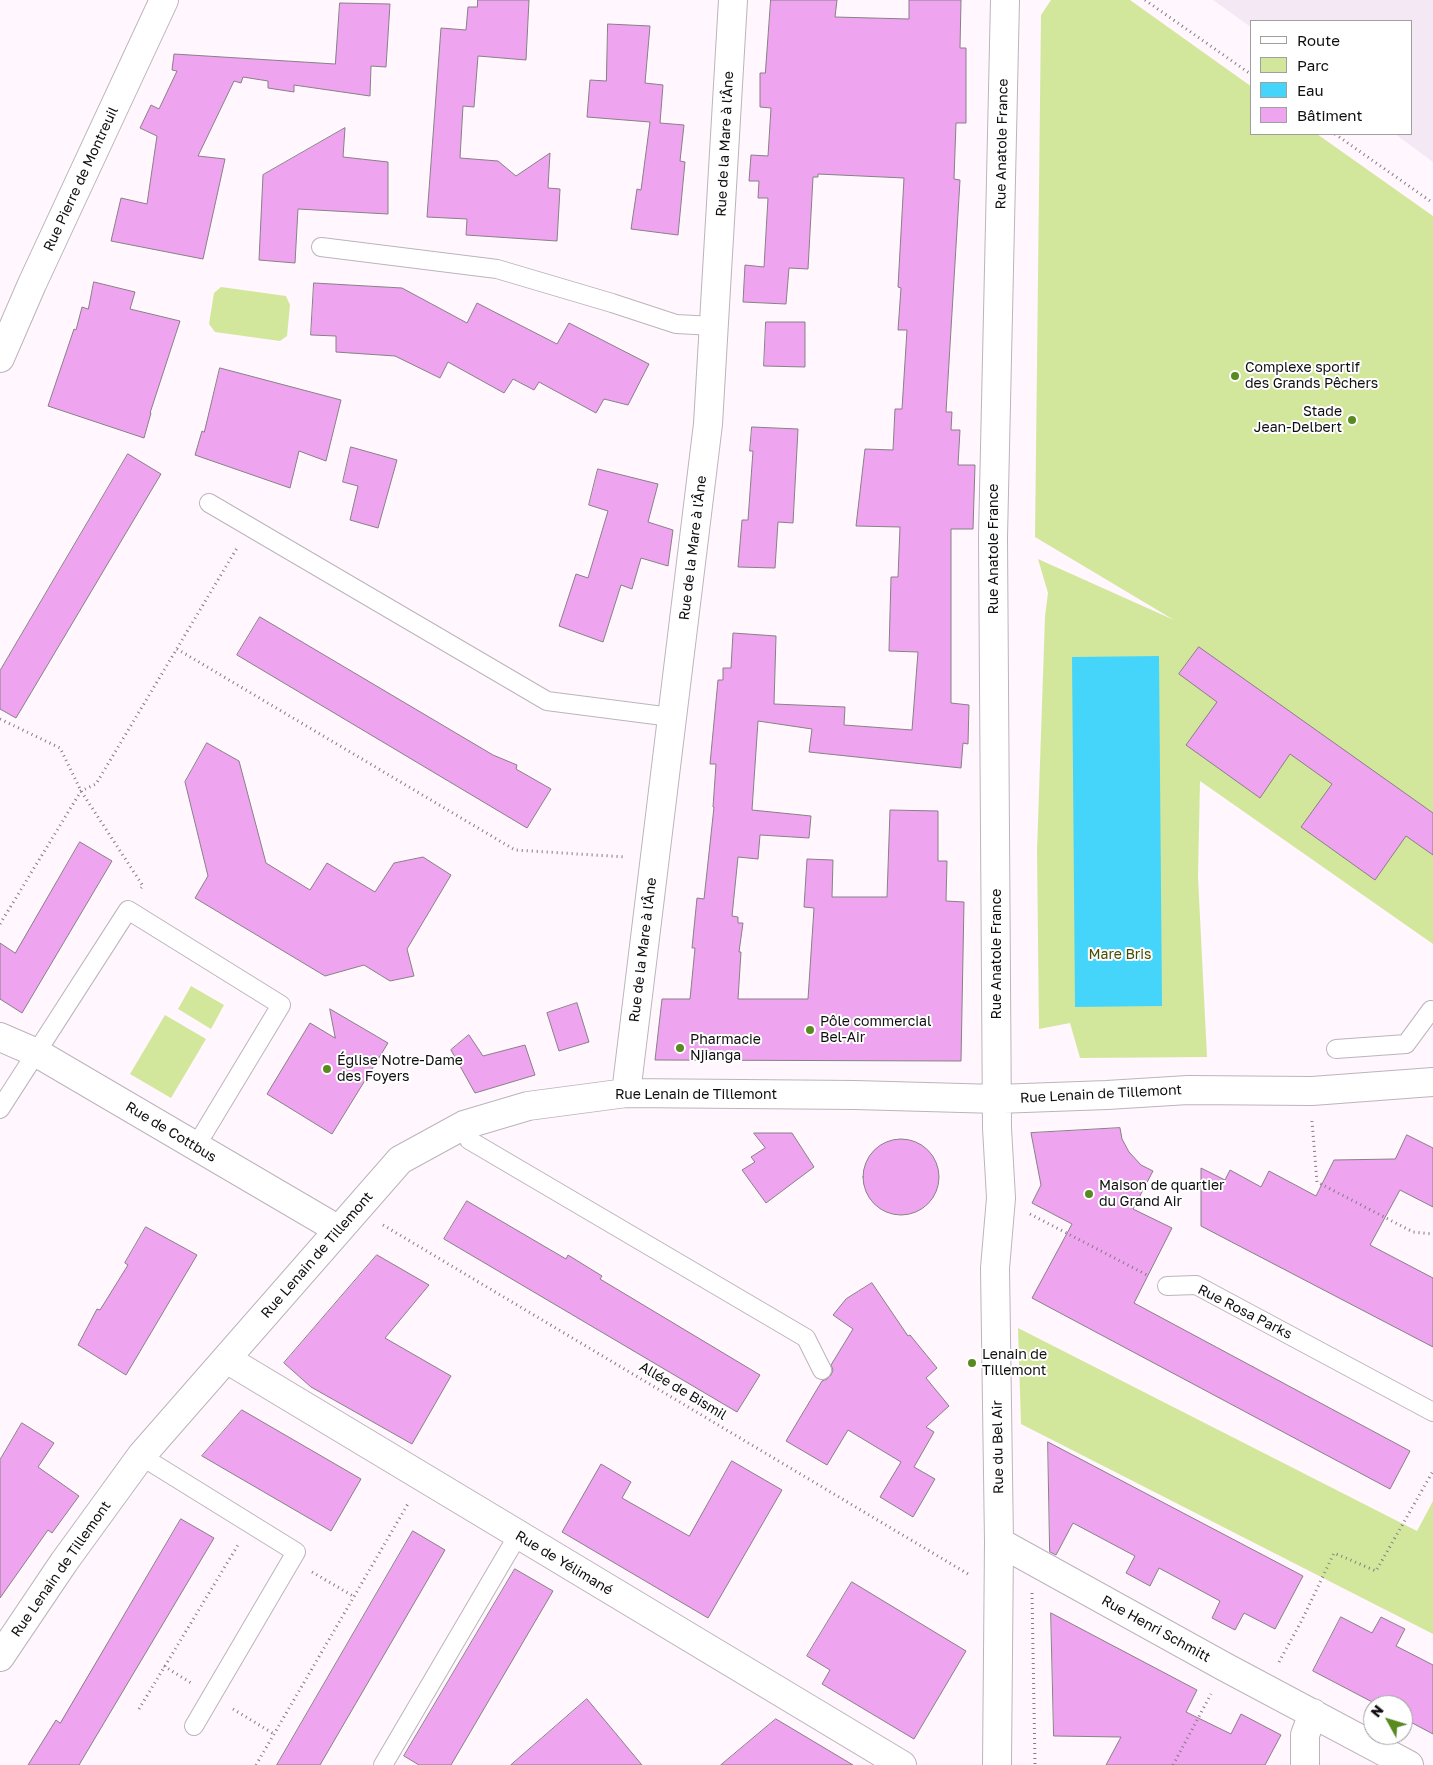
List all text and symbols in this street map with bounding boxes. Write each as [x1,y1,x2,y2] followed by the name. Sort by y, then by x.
[1250,20,1413,135] legend
[1297,31,1340,49] text: Route
[1297,56,1329,74] text: Parc
[713,71,737,217] street label: Rue de la Mare à l'Âne
[992,78,1012,210] street label: Rue Anatole France
[1297,81,1324,99] text: Eau
[40,104,122,254] street label: Rue Pierre de Montreuil
[1297,106,1362,124] text: Bâtiment
[1245,360,1378,392] place label: Complexe sportif des Grands Pêchers
[1229,370,1241,382] marker: Complexe sportif des Grands Pêchers
[1254,404,1342,437] place label: Stade Jean-Delbert
[1346,414,1358,426] marker: Stade Jean-Delbert
[676,475,710,621] street label: Rue de la Mare à l'Âne
[986,484,1002,614] street label: Rue Anatole France
[626,877,660,1023] street label: Rue de la Mare à l'Âne
[989,889,1005,1019] street label: Rue Anatole France
[1089,947,1151,963] park label: Mare Bris
[820,1014,931,1046] place label: Pôle commercial Bel-Air
[804,1024,816,1036] marker: Pôle commercial Bel-Air
[690,1032,761,1064] place label: Pharmacie Njianga
[674,1042,686,1054] marker: Pharmacie Njianga
[337,1053,463,1086] place label: Église Notre-Dame des Foyers
[321,1063,333,1075] marker: Église Notre-Dame des Foyers
[1020,1081,1182,1107] street label: Rue Lenain de Tillemont
[615,1087,777,1103] street label: Rue Lenain de Tillemont
[123,1098,219,1166] street label: Rue de Cottbus
[1099,1178,1225,1210] place label: Maison de quartier du Grand Air
[257,1188,377,1322] street label: Rue Lenain de Tillemont
[1083,1188,1095,1200] marker: Maison de quartier du Grand Air
[1195,1281,1295,1343] street label: Rue Rosa Parks
[982,1347,1047,1380] place label: Lenain de Tillemont
[966,1357,978,1369] marker: Lenain de Tillemont
[636,1358,730,1424] street label: Allée de Bismil
[989,1400,1007,1494] street label: Rue du Bel Air
[8,1498,114,1640] street label: Rue Lenain de Tillemont
[512,1527,616,1599] street label: Rue de Yélimané
[1099,1592,1213,1666] street label: Rue Henri Schmitt
[1363,1695,1413,1745] north arrow
[1367,1701,1387,1720] text: N

